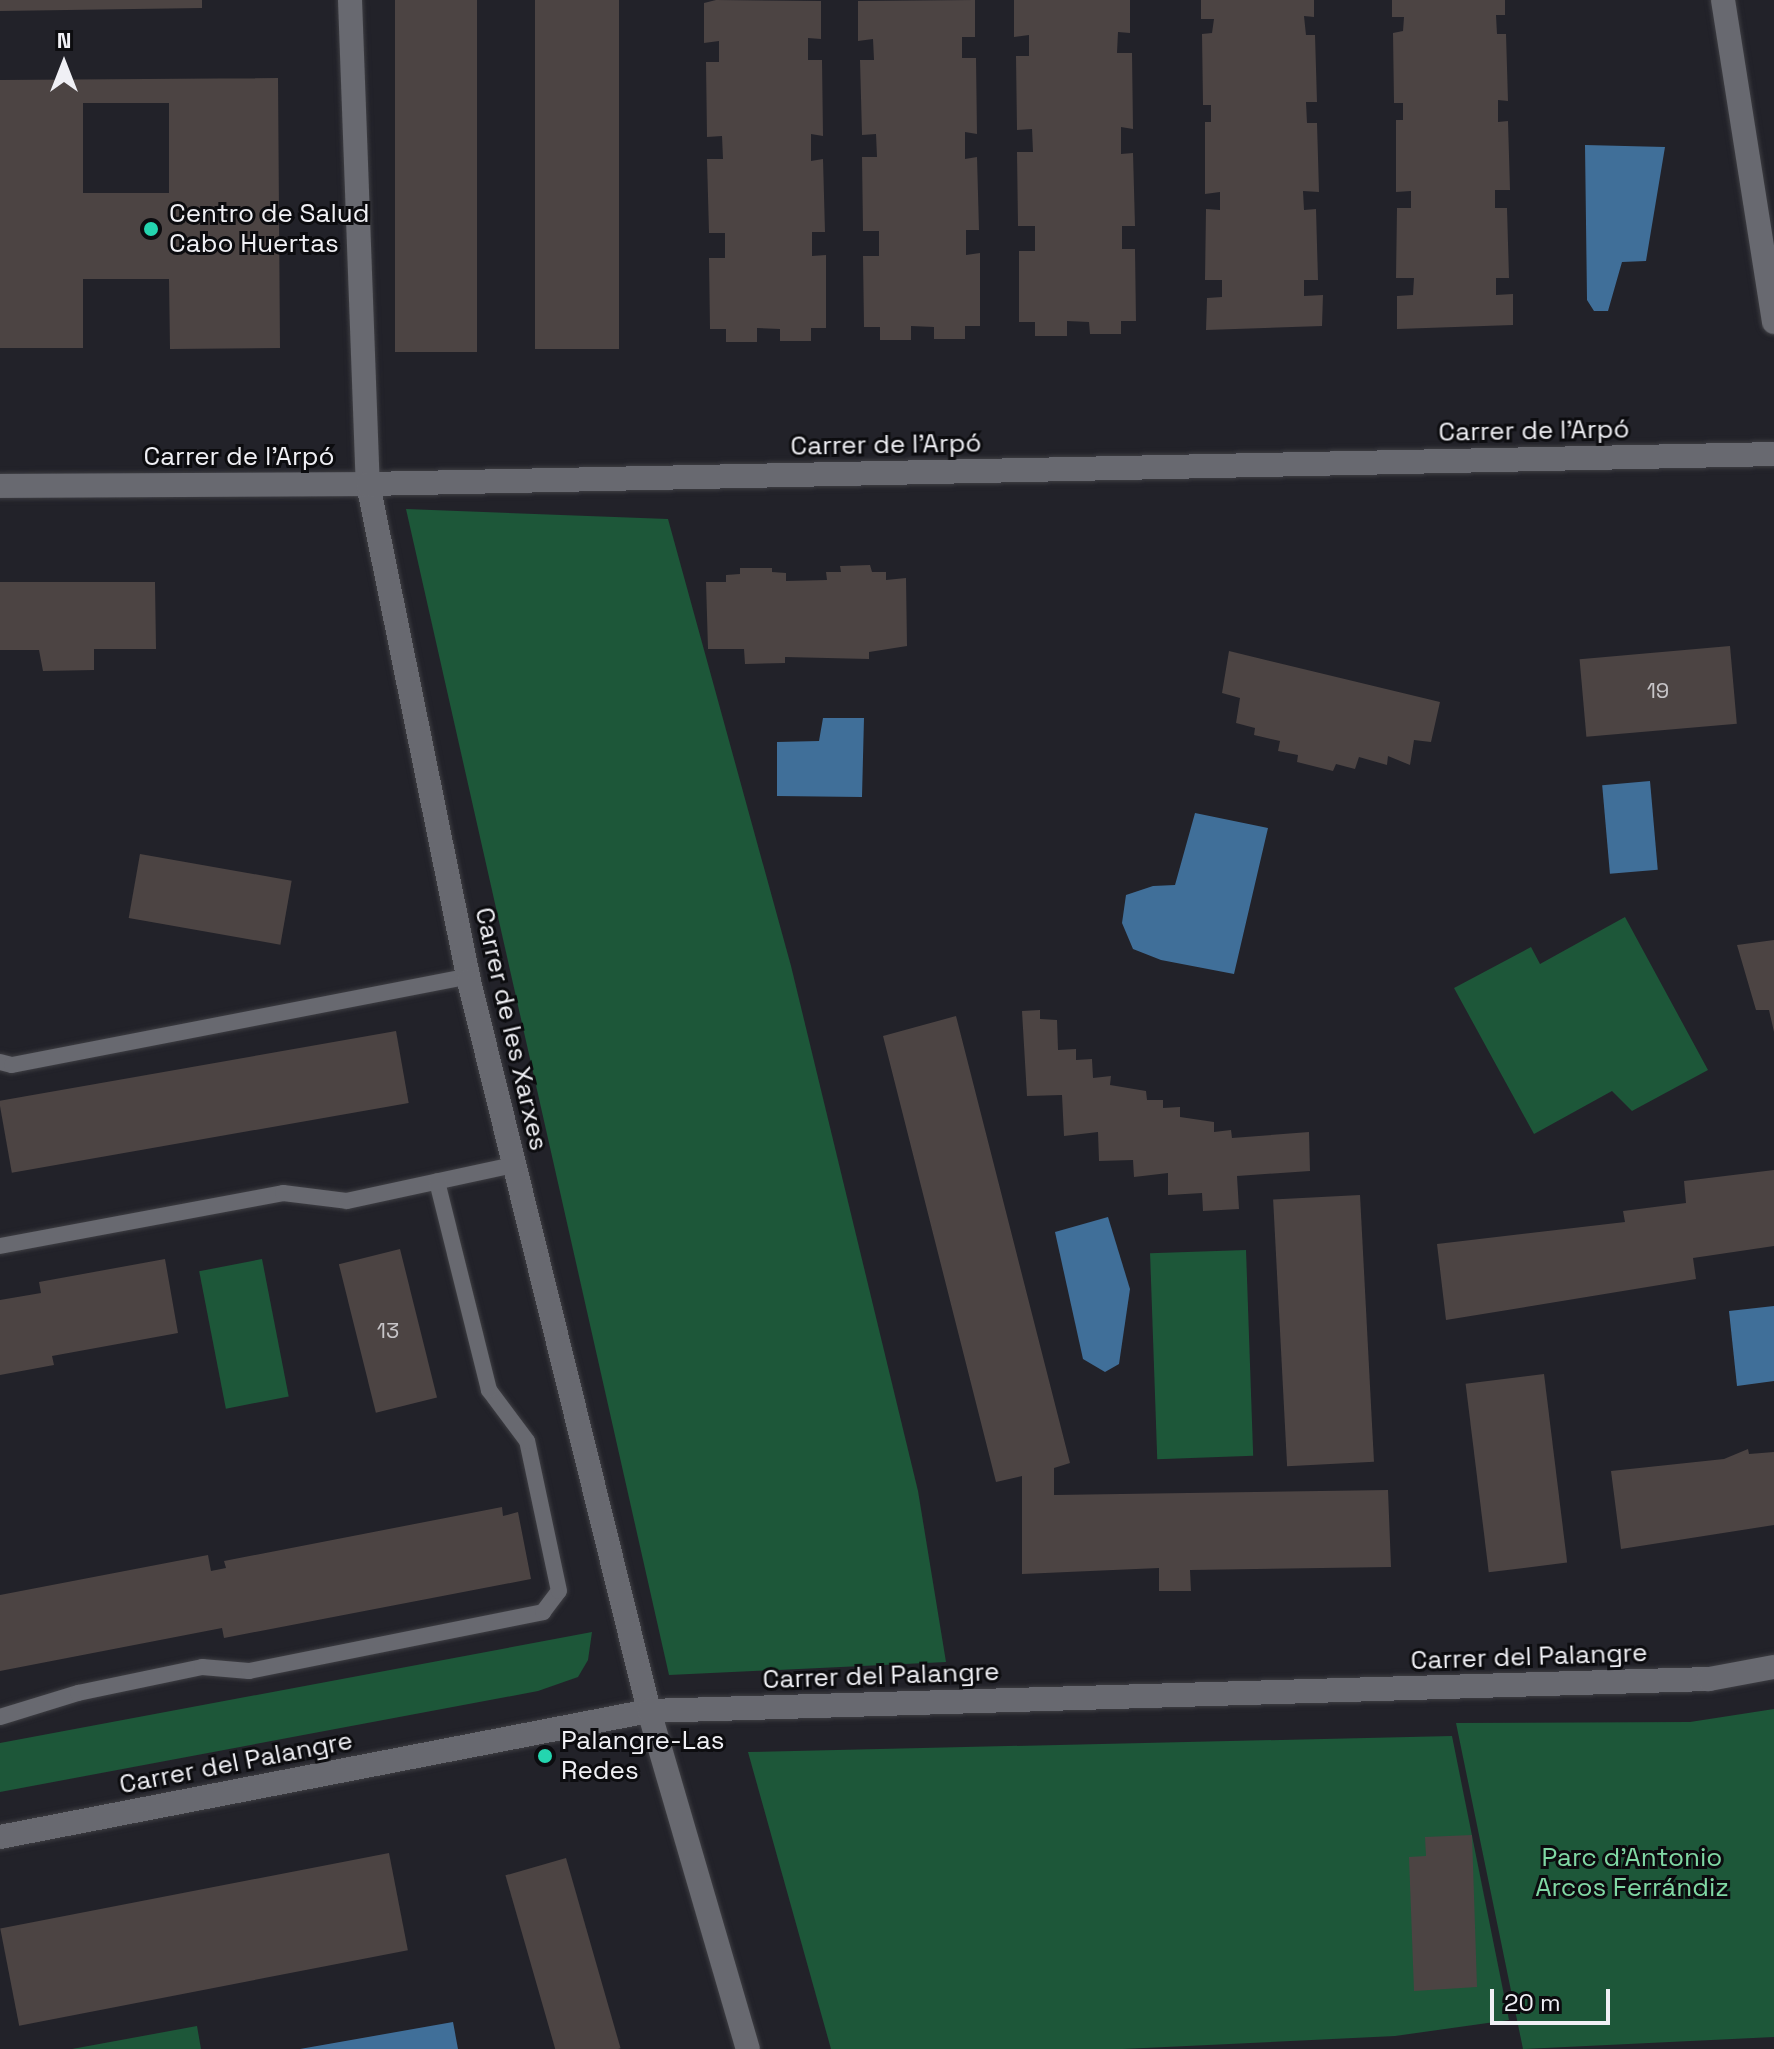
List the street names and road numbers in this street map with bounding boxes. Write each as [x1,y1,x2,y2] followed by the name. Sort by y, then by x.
[1438,414,1630,448] street label: Carrer de l'Arpó
[790,428,982,462] street label: Carrer de l'Arpó
[143,441,335,473] street label: Carrer de l'Arpó
[468,904,554,1154] street label: Carrer de les Xarxes
[1410,1637,1648,1677] street label: Carrer del Palangre
[762,1656,1000,1696] street label: Carrer del Palangre
[117,1725,355,1801] street label: Carrer del Palangre

